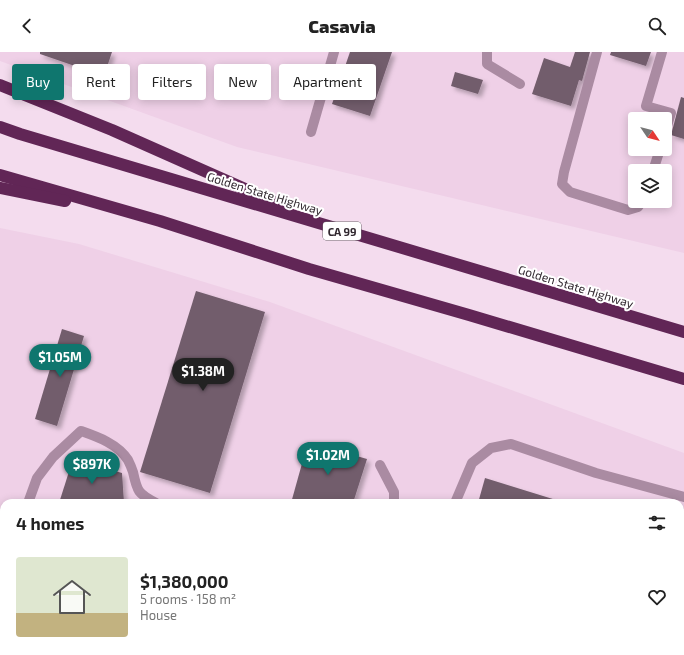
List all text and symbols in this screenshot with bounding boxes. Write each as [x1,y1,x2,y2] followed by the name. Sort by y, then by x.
[16,15,38,37] icon: back
[308,15,376,37] text: Casavia
[646,15,668,37] icon: search
[12,64,64,100] chip: Buy
[72,64,130,100] chip: Rent
[138,64,206,100] chip: Filters
[214,64,271,100] chip: New
[279,64,376,100] chip: Apartment
[628,112,672,156] north arrow
[628,112,672,208] map controls
[628,164,672,208] button: layers
[206,169,325,217] street label: Golden State Highway
[323,222,361,240] road number: CA 99
[517,262,636,310] street label: Golden State Highway
[27,344,93,378] pin: $1.05M
[38,349,82,365] text: $1.05M
[170,358,236,392] pin: $1.38M
[181,363,225,379] text: $1.38M
[295,442,361,476] pin: $1.02M
[306,447,350,463] text: $1.02M
[64,451,120,485] pin: $897K
[73,456,111,472] text: $897K
[646,512,668,534] icon: filters
[16,513,84,533] text: 4 homes
[140,571,229,591] text: $1,380,000
[48,573,96,621] icon: home
[646,586,668,608] icon: heart
[140,591,236,607] text: 5 rooms · 158 m²
[140,607,177,623] text: House

